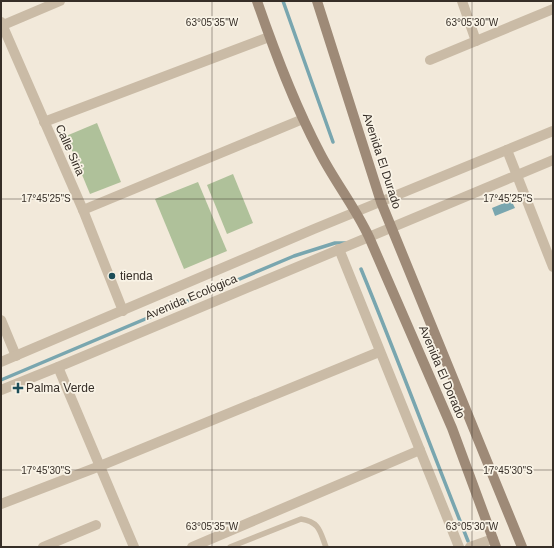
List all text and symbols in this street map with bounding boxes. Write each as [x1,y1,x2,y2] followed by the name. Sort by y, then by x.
[186,17,239,28] text: 63°05'35"W
[446,17,499,28] text: 63°05'30"W
[360,111,404,211] street label: Avenida El Durado
[52,122,88,178] street label: Calle Siria
[21,193,71,204] text: 17°45'25"S
[483,193,533,204] text: 17°45'25"S
[120,269,153,283] place label: tienda
[107,271,117,281] marker: tienda
[143,271,239,323] street label: Avenida Ecológica
[416,323,468,421] street label: Avenida El Dorado
[26,381,95,395] place label: Palma Verde
[13,383,23,393] marker: Palma Verde
[21,465,71,476] text: 17°45'30"S
[483,465,533,476] text: 17°45'30"S
[186,521,239,532] text: 63°05'35"W
[446,521,499,532] text: 63°05'30"W

